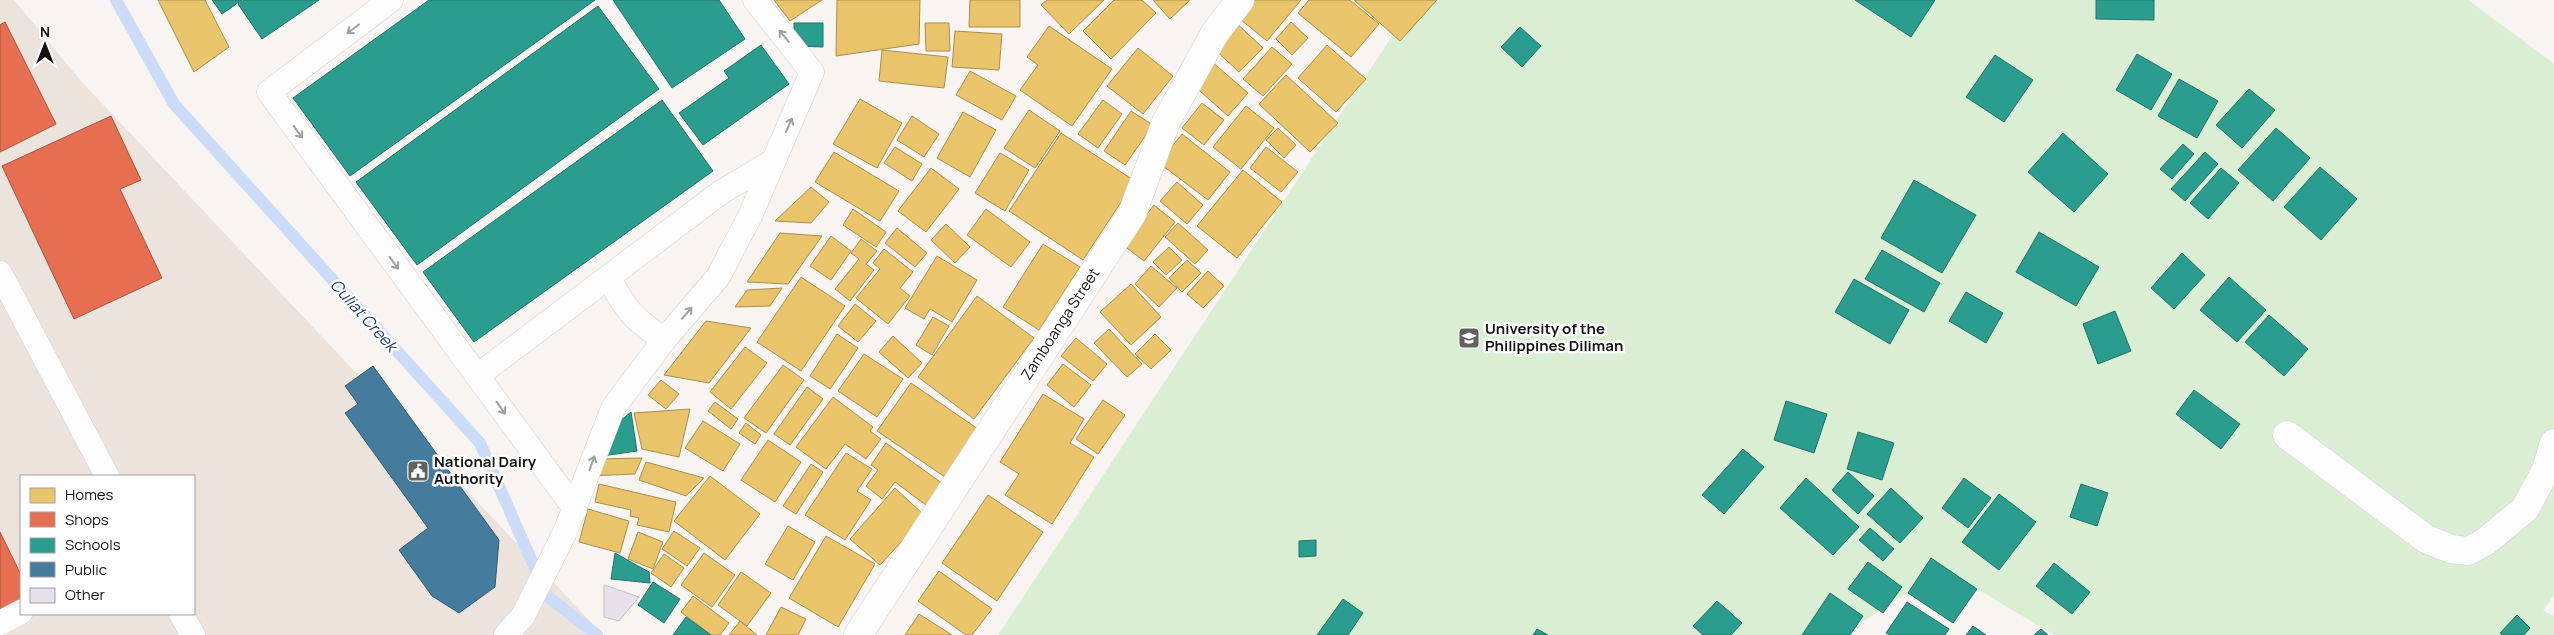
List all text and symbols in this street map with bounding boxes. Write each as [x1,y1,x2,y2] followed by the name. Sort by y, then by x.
[20,20,70,70] north arrow
[40,22,50,41] text: N
[346,24,359,35] one-way arrow
[778,30,789,43] one-way arrow
[784,118,794,133] one-way arrow
[293,125,303,139] one-way arrow
[389,256,399,270] one-way arrow
[1016,264,1104,384] street label: Zamboanga Street
[326,274,404,358] water label: Culiat Creek
[681,306,693,319] one-way arrow
[1485,318,1623,356] place label: University of the Philippines Diliman
[1457,326,1481,350] school or university icon: University of the Philippines Diliman
[496,401,506,415] one-way arrow
[434,451,537,489] place label: National Dairy Authority
[588,456,597,471] one-way arrow
[406,459,430,483] public building icon: National Dairy Authority
[20,475,195,615] legend
[65,484,114,505] text: Homes
[65,509,109,530] text: Shops
[65,534,121,555] text: Schools
[65,559,107,580] text: Public
[65,584,106,605] text: Other

